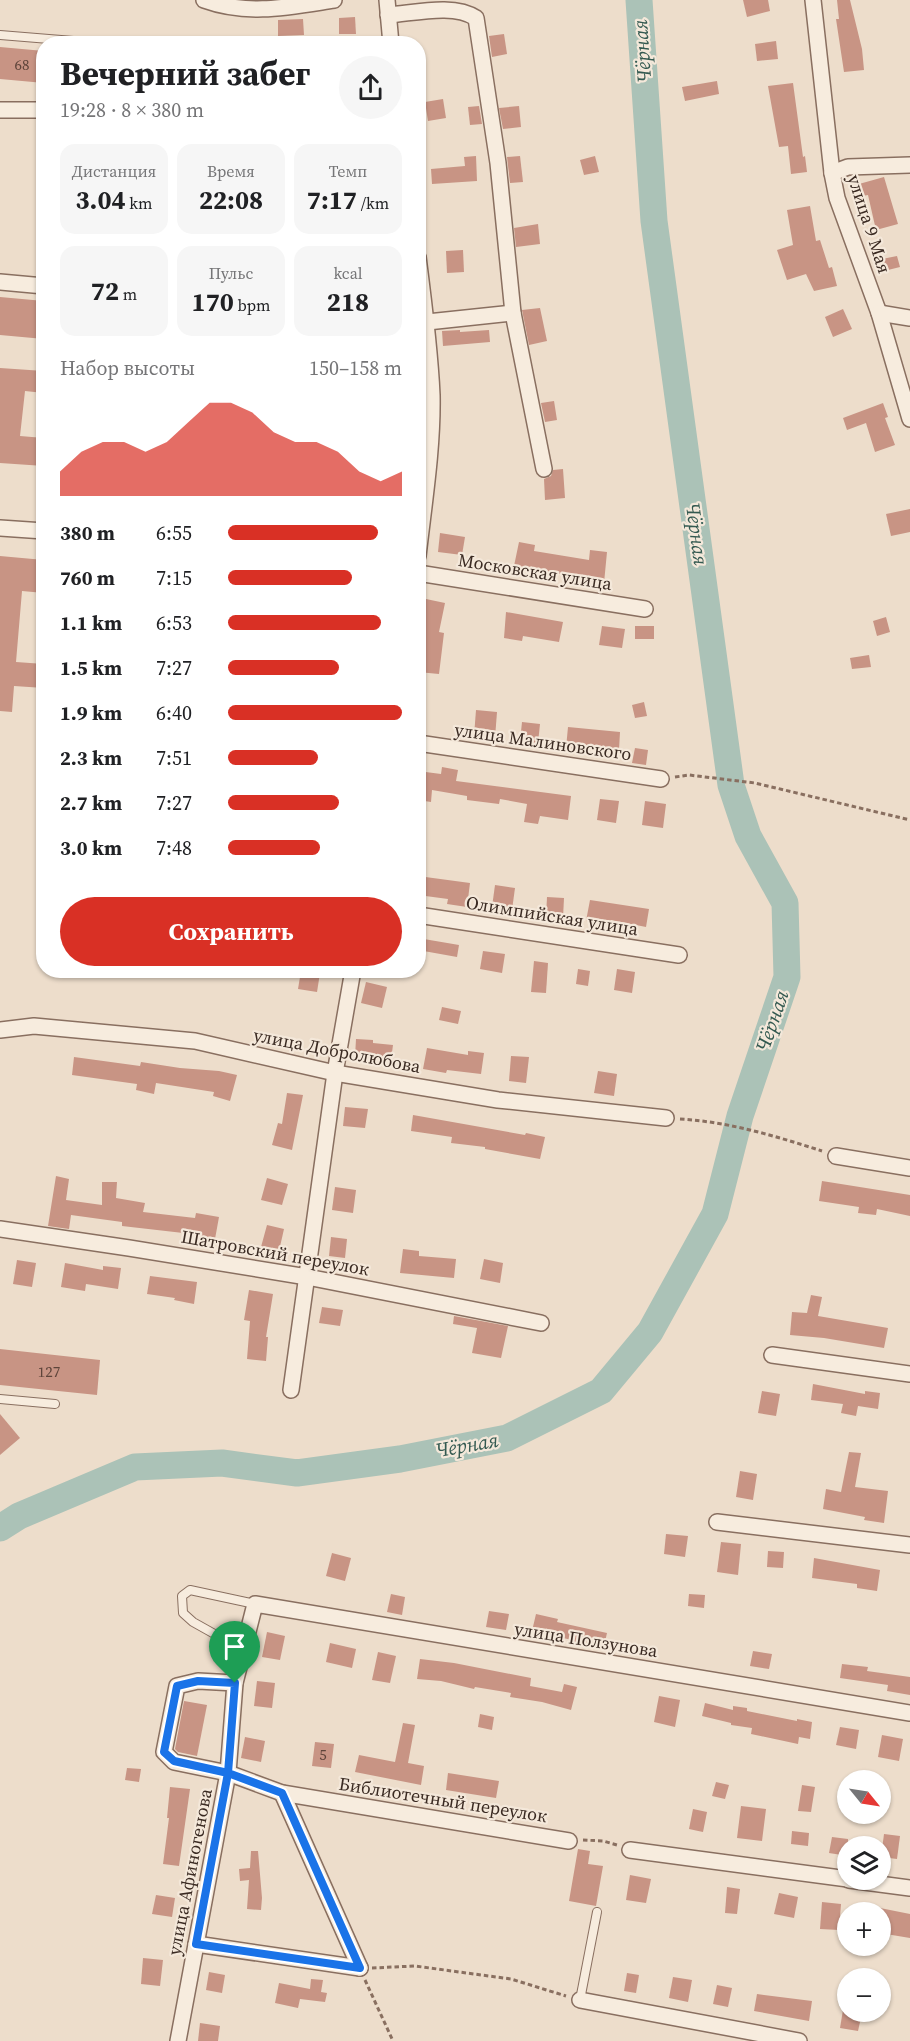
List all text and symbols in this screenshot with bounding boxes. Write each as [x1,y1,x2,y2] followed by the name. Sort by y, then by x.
[626,19,658,83] water label: Чёрная
[60,51,311,96] text: Вечерний забег
[14,54,30,75] house number: 68
[339,56,402,119] button: share
[60,96,204,124] text: 19:28 · 8 × 380 m
[72,160,156,182] text: Дистанция
[207,160,255,182] text: Время
[329,160,367,182] text: Темп
[842,171,897,277] street label: улица 9 Мая
[76,182,126,218] text: 3.04
[199,182,263,218] text: 22:08
[307,182,357,218] text: 7:17
[126,192,152,214] text: km
[357,192,389,214] text: /km
[209,262,253,284] text: Пульс
[333,262,363,284] text: kcal
[91,273,119,309] text: 72
[119,283,137,305] text: m
[192,284,234,320] text: 170
[327,284,369,320] text: 218
[234,294,270,316] text: bpm
[60,354,195,382] text: Набор высоты
[309,354,402,382] text: 150–158 m
[679,501,715,567] water label: Чёрная
[60,519,115,547] text: 380 m
[156,519,192,547] text: 6:55
[456,547,615,596] street label: Московская улица
[60,564,115,592] text: 760 m
[156,564,192,592] text: 7:15
[60,609,122,637] text: 1.1 km
[156,609,192,637] text: 6:53
[60,654,122,682] text: 1.5 km
[156,654,192,682] text: 7:27
[60,699,122,727] text: 1.9 km
[156,699,192,727] text: 6:40
[453,717,633,766] street label: улица Малиновского
[60,744,122,772] text: 2.3 km
[156,744,192,772] text: 7:51
[60,789,122,817] text: 2.7 km
[156,789,192,817] text: 7:27
[60,834,122,862] text: 3.0 km
[156,834,192,862] text: 7:48
[464,890,641,942] street label: Олимпийская улица
[60,897,402,966] button: Сохранить
[749,987,795,1055] water label: Чёрная
[251,1022,424,1079] street label: улица Добролюбова
[179,1224,371,1281] street label: Шатровский переулок
[38,1361,60,1382] house number: 127
[434,1426,500,1464] water label: Чёрная
[513,1616,660,1663] street label: улица Ползунова
[209,1621,260,1683] pin
[218,1630,251,1663] icon: arrive
[319,1744,327,1765] house number: 5
[837,1770,891,1824] north arrow
[837,1770,891,2022] map controls
[337,1771,549,1828] street label: Библиотечный переулок
[161,1786,218,1957] street label: улица Афиногенова
[837,1836,891,1890] button: layers
[837,1902,891,1956] button: +
[837,1968,891,2022] button: −

